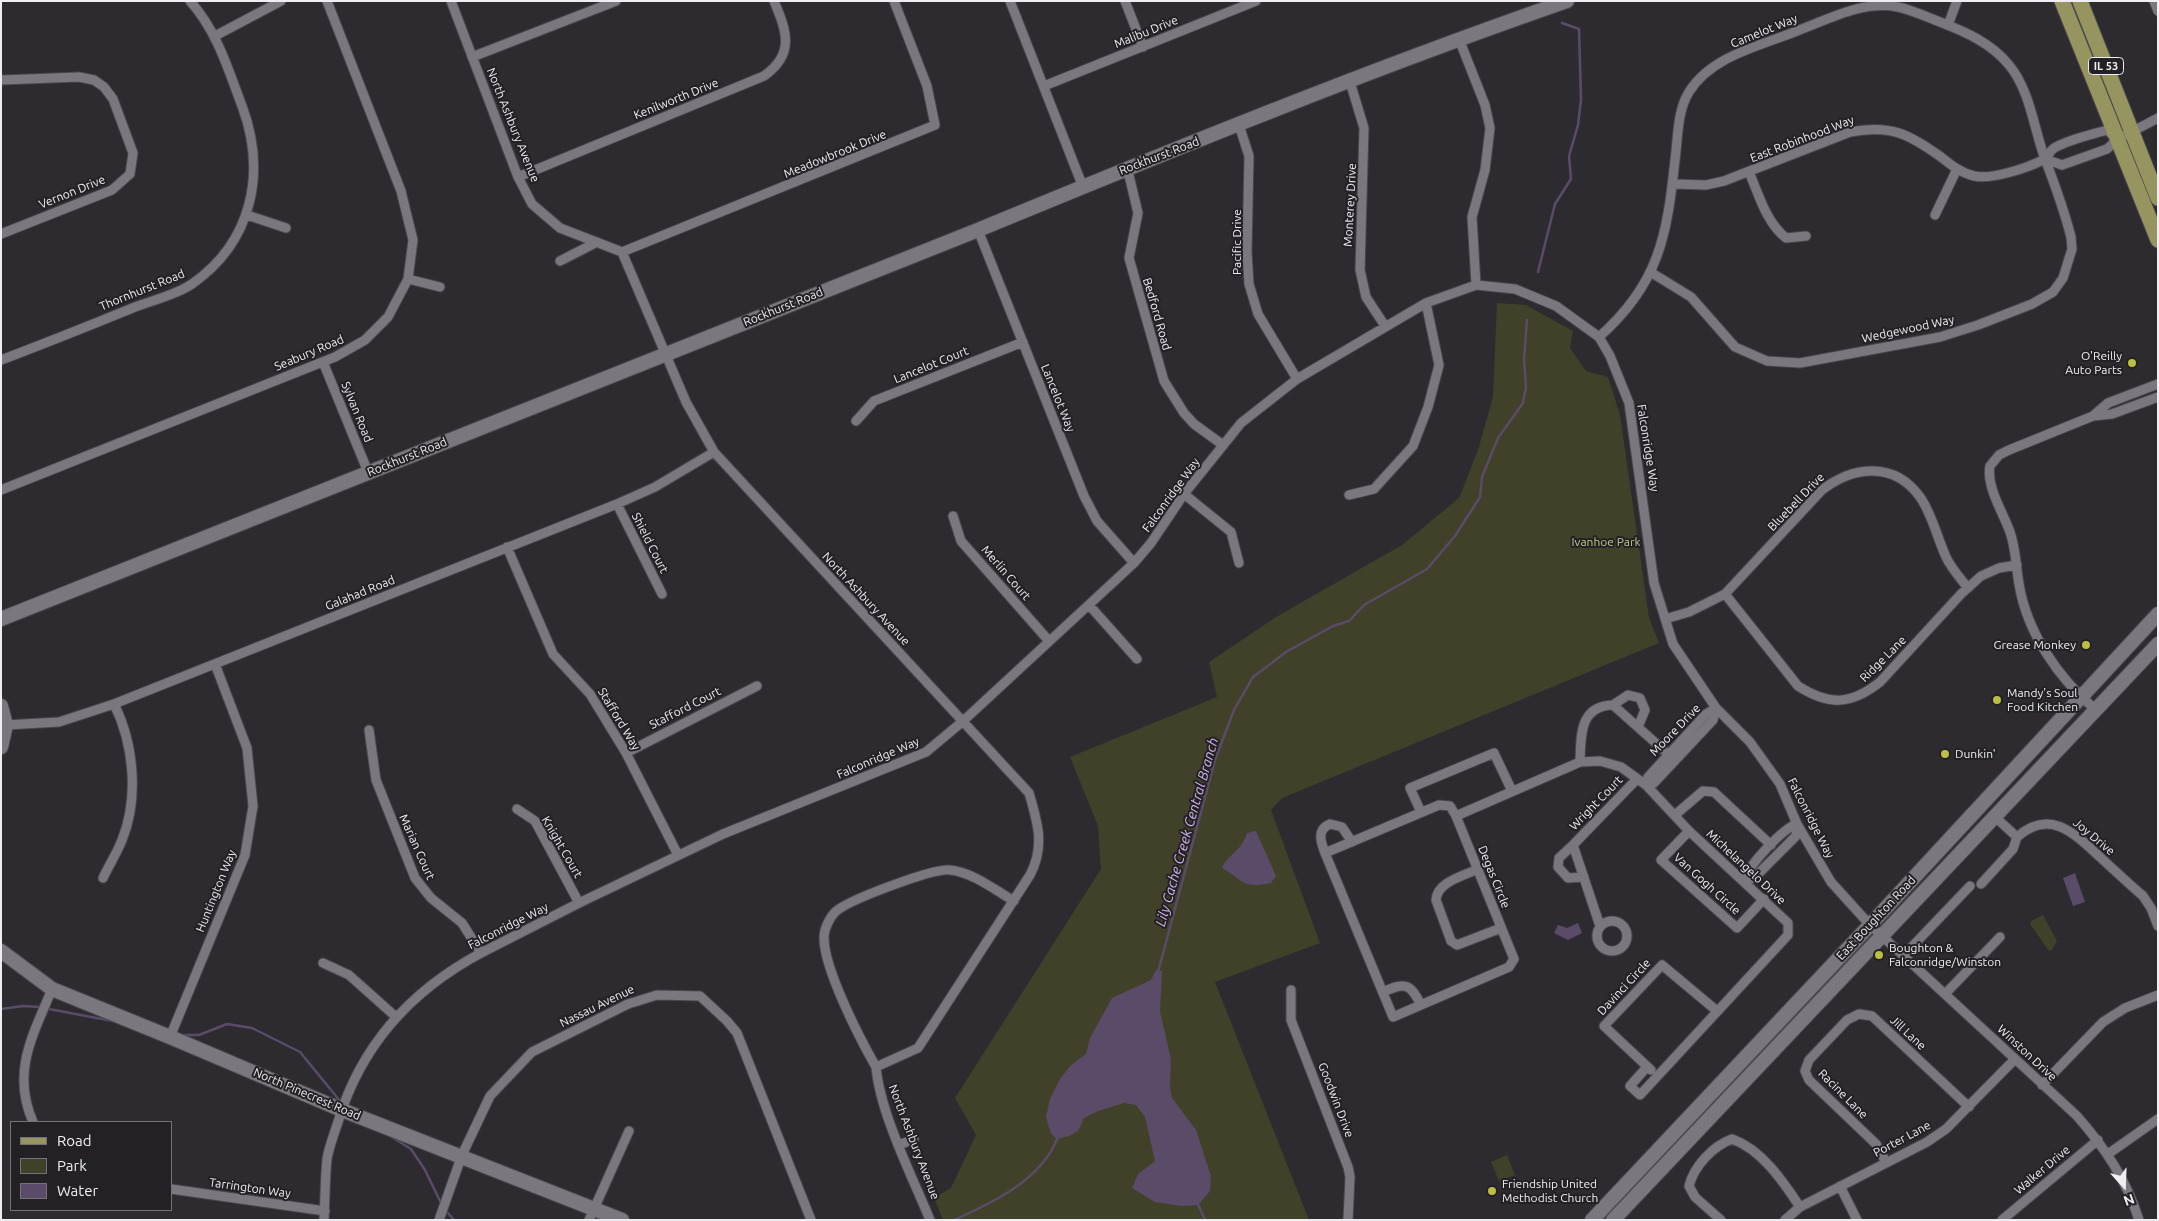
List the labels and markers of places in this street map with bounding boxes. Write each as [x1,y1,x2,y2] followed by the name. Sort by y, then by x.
[2065,349,2122,377] place label: O'Reilly Auto Parts
[2126,357,2138,369] marker: O'Reilly Auto Parts
[1994,638,2076,652] place label: Grease Monkey
[2080,639,2092,651] marker: Grease Monkey
[2007,686,2078,714] place label: Mandy's Soul Food Kitchen
[1991,694,2003,706] marker: Mandy's Soul Food Kitchen
[1955,747,1996,761] place label: Dunkin'
[1939,748,1951,760] marker: Dunkin'
[1889,941,2001,969] place label: Boughton & Falconridge/Winston
[1873,949,1885,961] marker: Boughton & Falconridge/Winston
[1502,1177,1598,1205] place label: Friendship United Methodist Church
[1486,1185,1498,1197] marker: Friendship United Methodist Church

